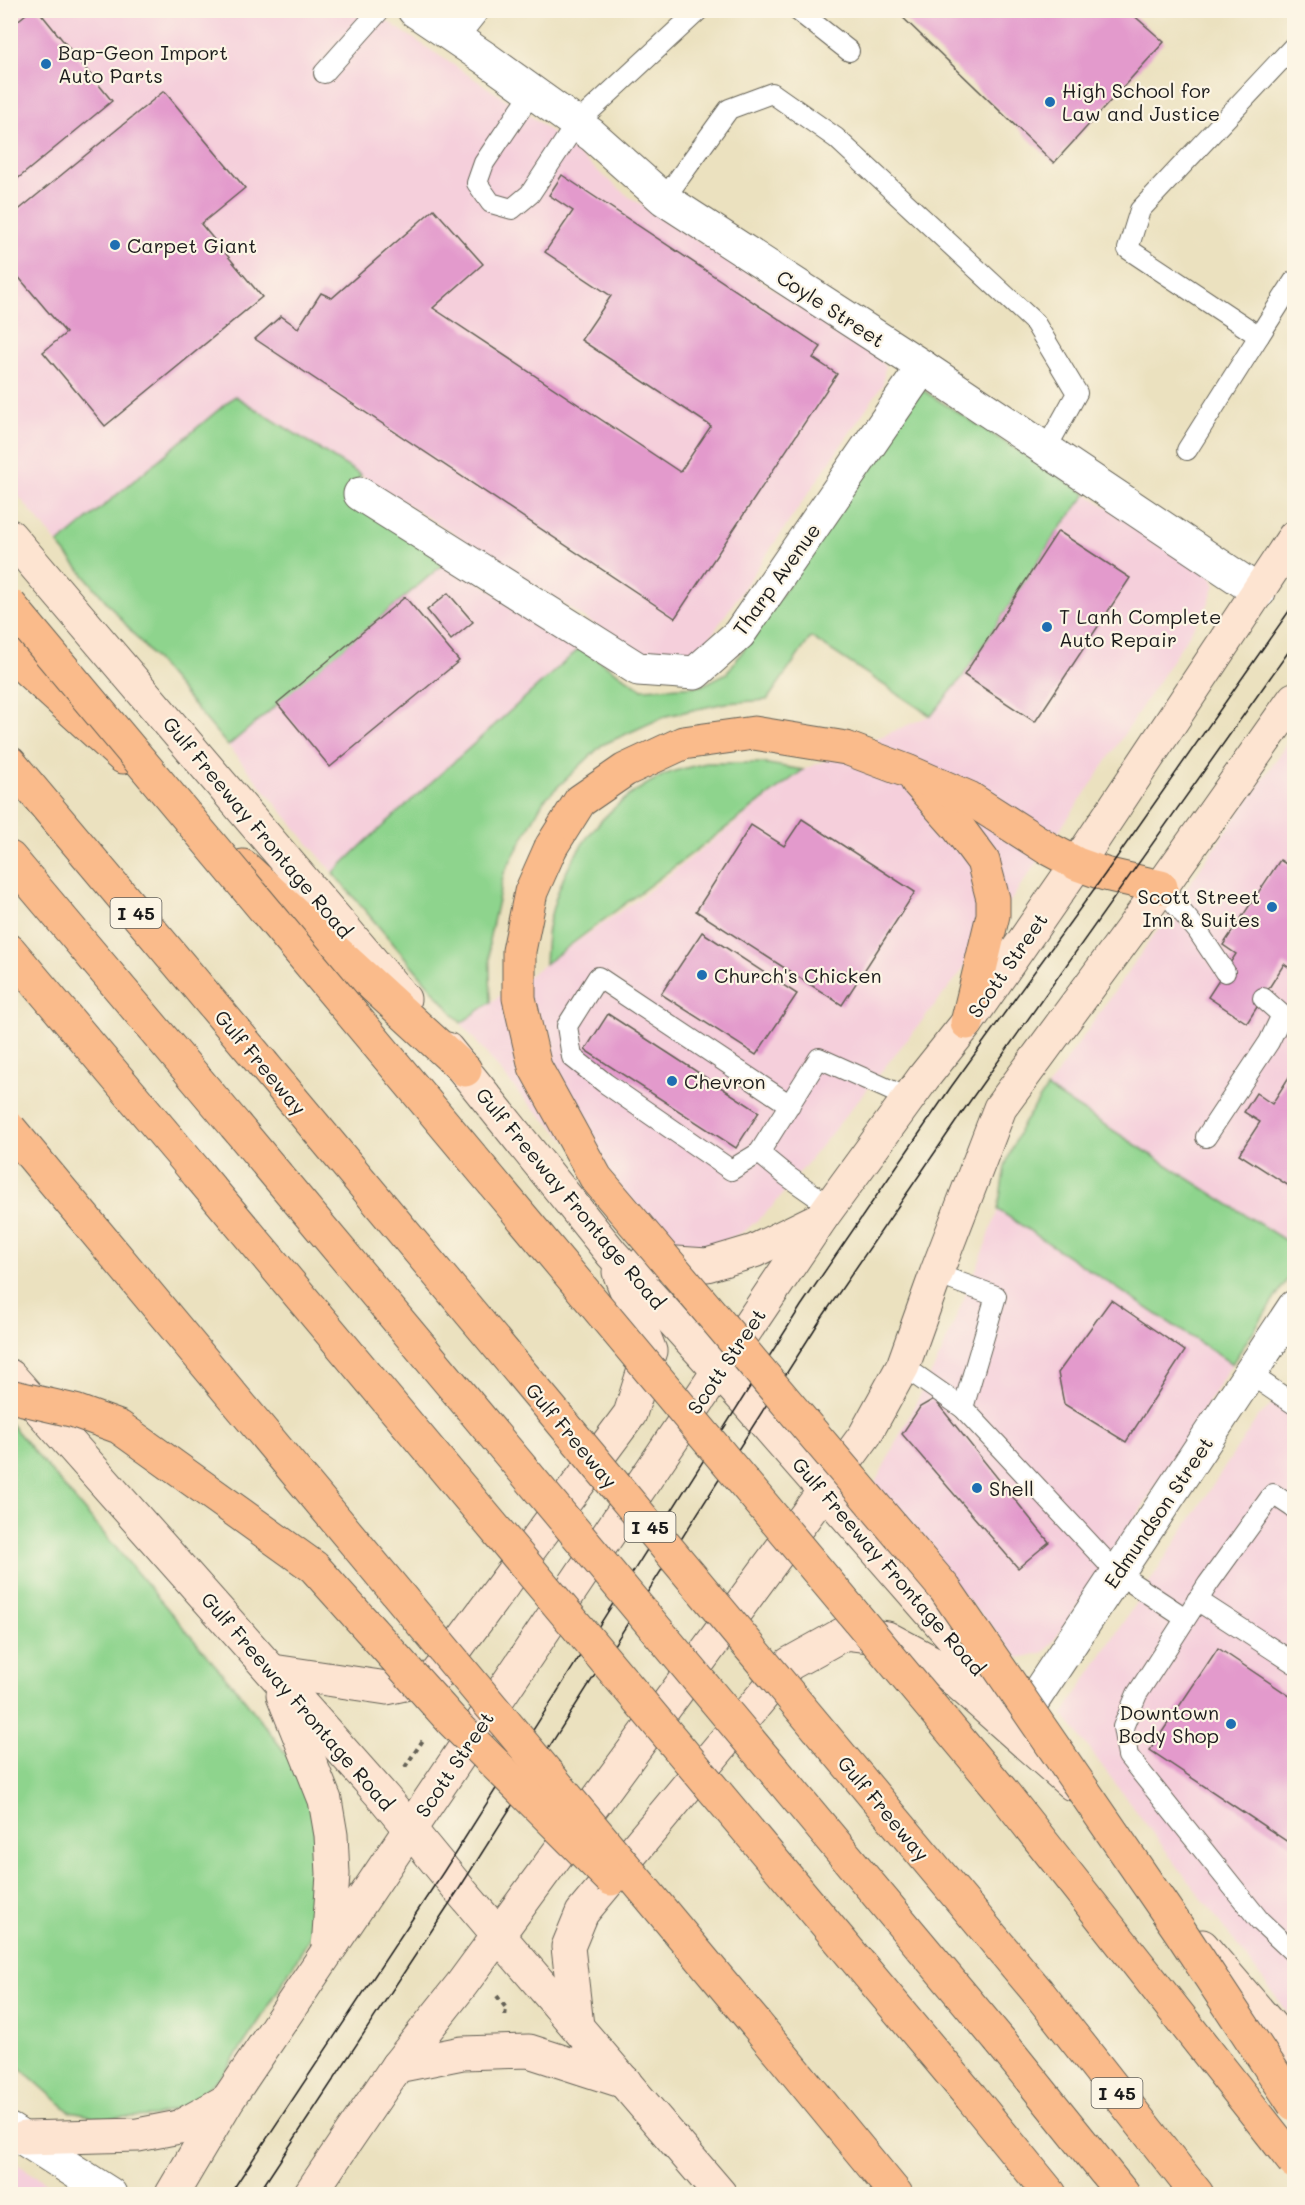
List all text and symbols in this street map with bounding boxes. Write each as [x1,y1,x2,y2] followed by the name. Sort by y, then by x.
[58,39,228,88] place label: Bap-Geon Import Auto Parts
[39,57,53,71] marker: Bap-Geon Import Auto Parts
[1062,77,1220,126] place label: High School for Law and Justice
[1043,95,1057,109] marker: High School for Law and Justice
[127,232,257,258] place label: Carpet Giant
[108,238,122,252] marker: Carpet Giant
[772,263,890,353] street label: Coyle Street
[726,518,826,640] street label: Tharp Avenue
[1059,603,1221,652] place label: T Lanh Complete Auto Repair
[1040,620,1054,634] marker: T Lanh Complete Auto Repair
[158,711,358,943] street label: Gulf Freeway Frontage Road
[1137,883,1260,932] place label: Scott Street Inn & Suites
[110,898,162,928] road number: I 45
[1265,900,1279,914] marker: Scott Street Inn & Suites
[961,907,1053,1023] street label: Scott Street
[714,962,882,988] place label: Church's Chicken
[695,968,709,982] marker: Church's Chicken
[209,1004,313,1120] street label: Gulf Freeway
[684,1068,766,1094] place label: Chevron
[665,1074,679,1088] marker: Chevron
[471,1082,671,1314] street label: Gulf Freeway Frontage Road
[681,1303,771,1419] street label: Scott Street
[520,1377,624,1493] street label: Gulf Freeway
[1098,1431,1218,1593] street label: Edmundson Street
[787,1451,991,1681] street label: Gulf Freeway Frontage Road
[989,1475,1034,1501] place label: Shell
[970,1481,984,1495] marker: Shell
[624,1512,676,1542] road number: I 45
[196,1586,400,1816] street label: Gulf Freeway Frontage Road
[1118,1699,1219,1748] place label: Downtown Body Shop
[409,1706,499,1822] street label: Scott Street
[1224,1717,1238,1731] marker: Downtown Body Shop
[832,1750,936,1866] street label: Gulf Freeway
[1092,2078,1142,2108] road number: I 45

